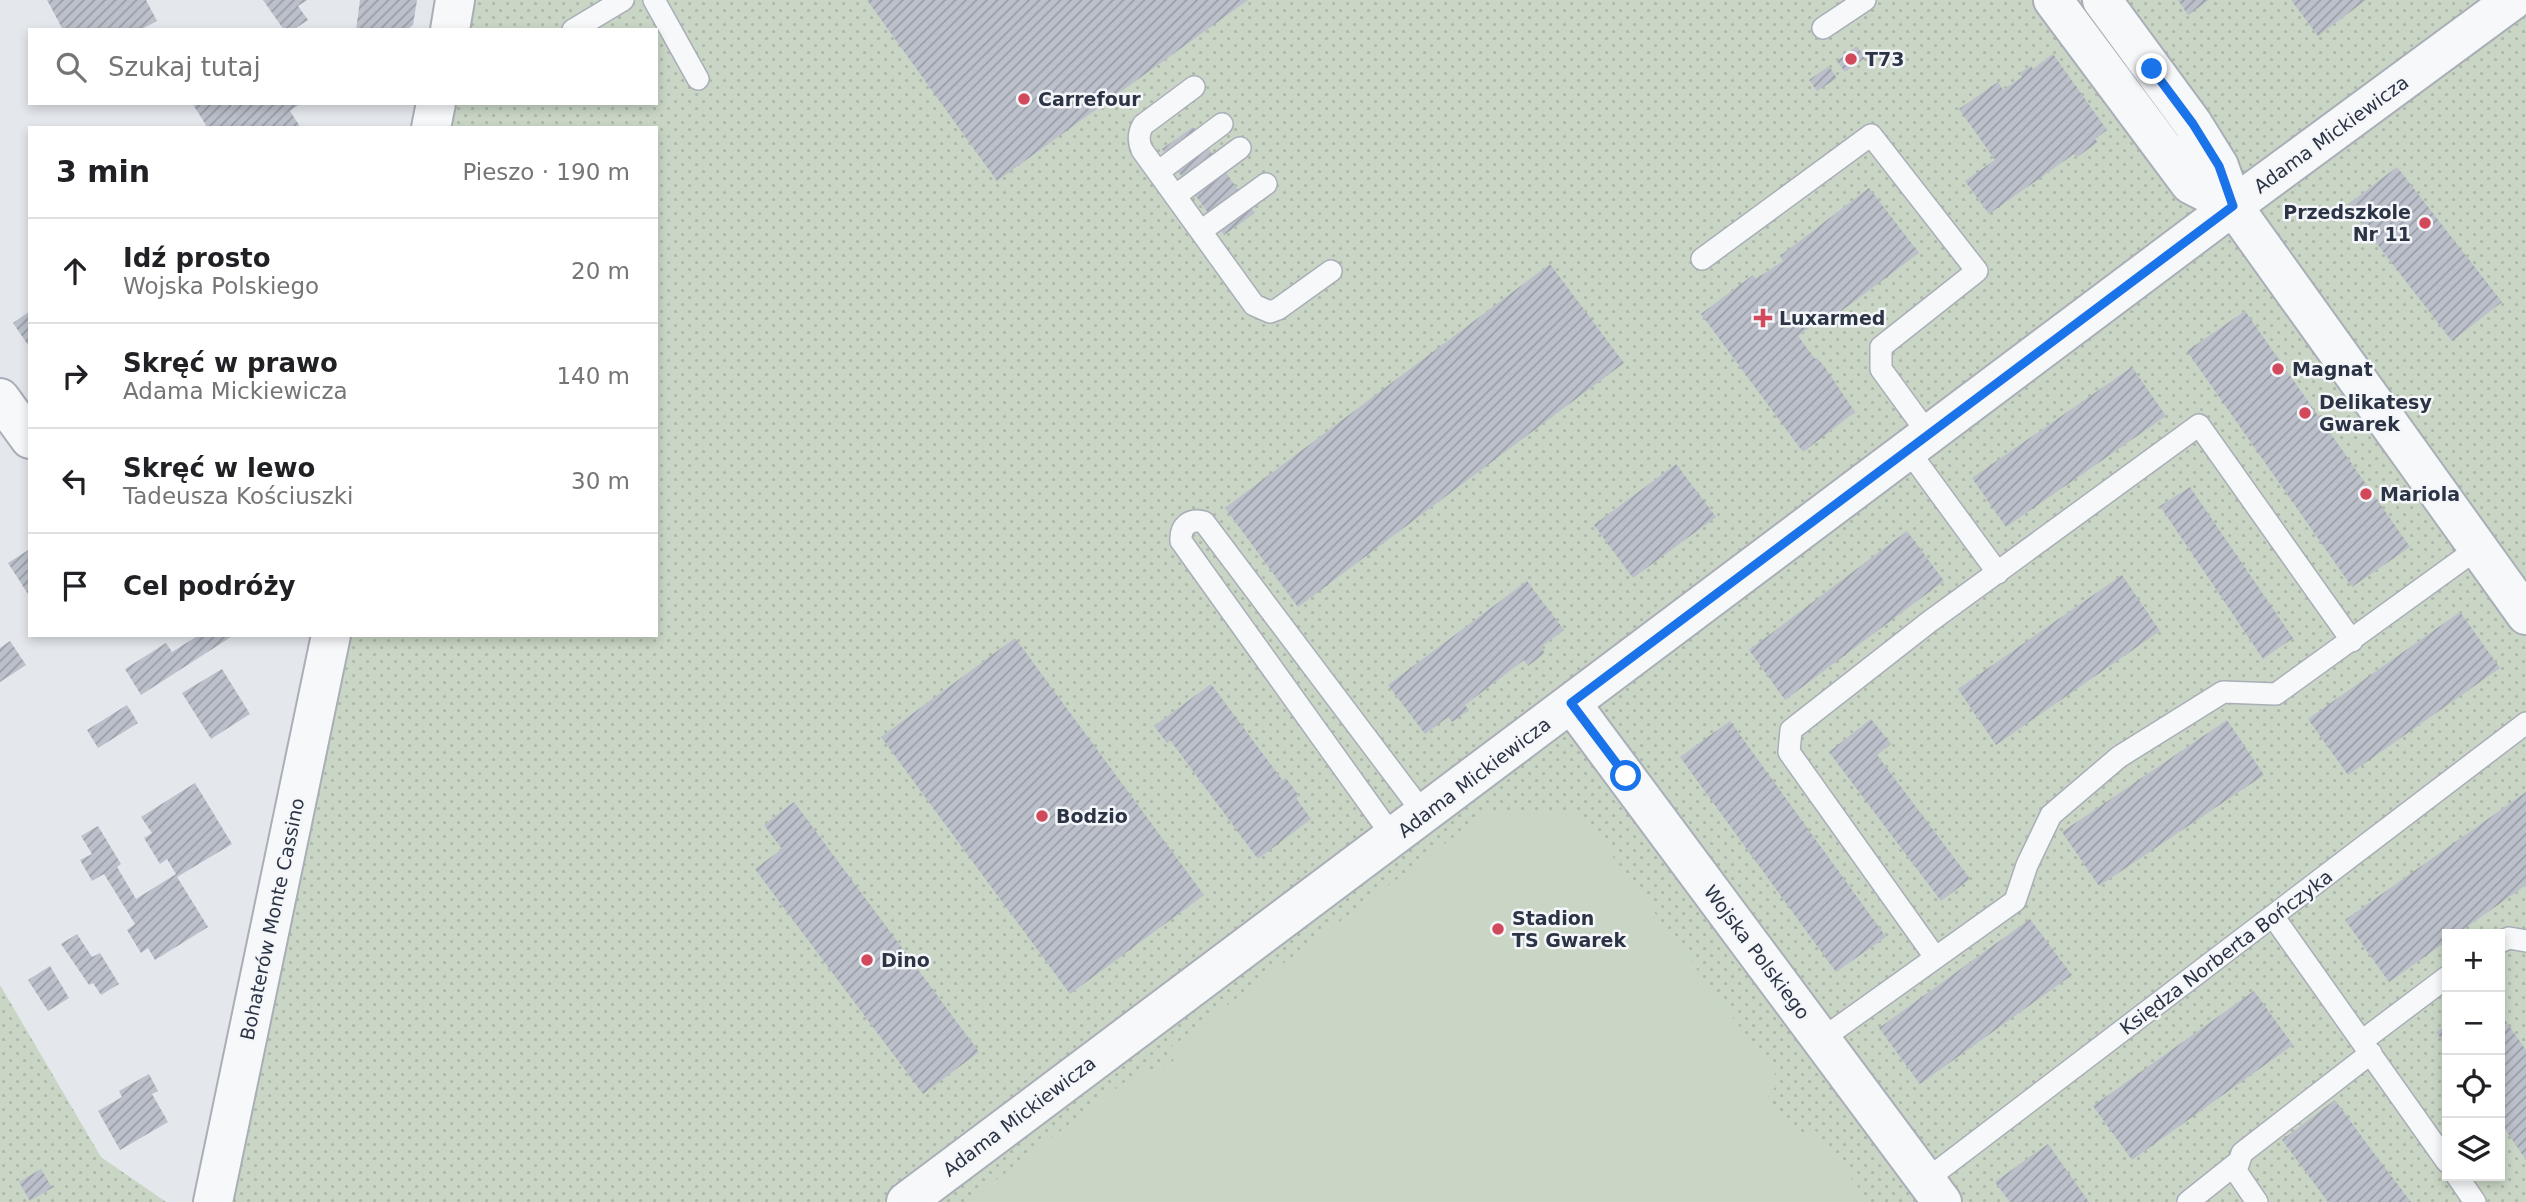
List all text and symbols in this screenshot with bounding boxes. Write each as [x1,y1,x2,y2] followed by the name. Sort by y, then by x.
[28,28,658,105] search box
[52,48,90,86] icon: search
[1865,48,1904,70] place label: T73
[1843,51,1859,67] marker: T73
[108,52,261,82] text: Szukaj tutaj
[2136,53,2167,84] route end
[2249,71,2413,197] street label: Adama Mickiewicza
[1038,88,1141,110] place label: Carrefour
[1016,91,1032,107] marker: Carrefour
[56,154,150,189] text: 3 min
[462,159,630,185] text: Pieszo · 190 m
[2283,201,2411,245] place label: Przedszkole Nr 11
[2417,215,2433,231] marker: Przedszkole Nr 11
[123,243,271,273] text: Idź prosto
[56,252,94,290] icon: ahead
[571,258,630,284] text: 20 m
[123,273,319,299] text: Wojska Polskiego
[1779,307,1885,329] place label: Luxarmed
[1753,308,1773,328] marker: Luxarmed
[123,348,338,378] text: Skręć w prawo
[56,357,94,395] icon: right
[2292,358,2373,380] place label: Magnat
[2270,361,2286,377] marker: Magnat
[556,363,630,389] text: 140 m
[123,378,348,404] text: Adama Mickiewicza
[2319,391,2432,435] place label: Delikatesy Gwarek
[2297,405,2313,421] marker: Delikatesy Gwarek
[123,453,315,483] text: Skręć w lewo
[56,462,94,500] icon: left
[571,468,630,494] text: 30 m
[123,483,354,509] text: Tadeusza Kościuszki
[2380,483,2460,505] place label: Mariola
[2358,486,2374,502] marker: Mariola
[56,567,94,605] icon: arrive
[123,571,296,601] text: Cel podróży
[1393,712,1555,842] street label: Adama Mickiewicza
[1610,760,1641,791] route start
[236,796,308,1042] street label: Bohaterów Monte Cassino
[1056,805,1128,827] place label: Bodzio
[1034,808,1050,824] marker: Bodzio
[2116,865,2336,1039] street label: Księdza Norberta Bończyka
[1699,881,1815,1023] street label: Wojska Polskiego
[1512,907,1626,951] place label: Stadion TS Gwarek
[1490,921,1506,937] marker: Stadion TS Gwarek
[2442,929,2505,1181] map controls
[2442,929,2505,992] button: +
[881,949,930,971] place label: Dino
[859,952,875,968] marker: Dino
[2442,992,2505,1055] button: −
[938,1051,1100,1181] street label: Adama Mickiewicza
[2442,1055,2505,1118] button: locate
[2442,1118,2505,1181] button: layers

